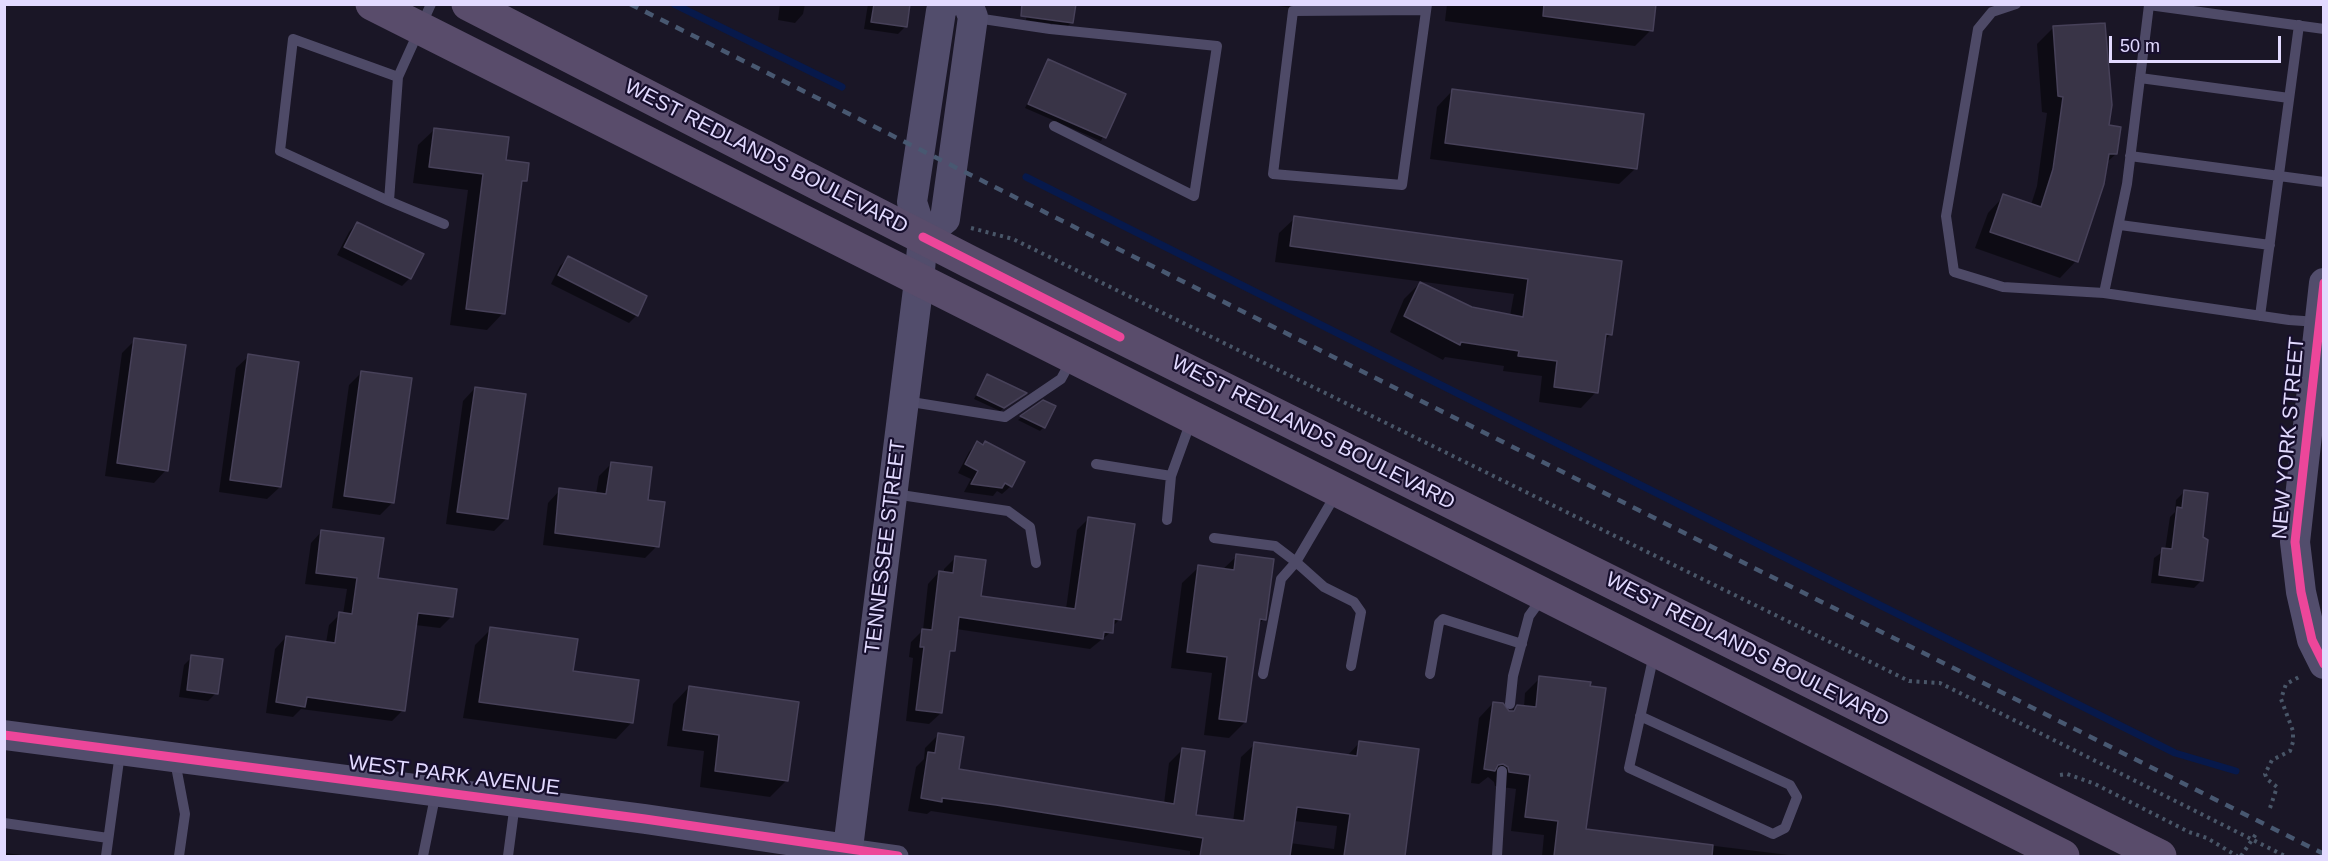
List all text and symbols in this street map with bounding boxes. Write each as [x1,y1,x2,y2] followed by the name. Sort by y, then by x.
[2112,24,2284,62] scale bar
[2120,36,2160,56] text: 50 m
[620,74,912,240] street label: WEST REDLANDS BOULEVARD
[2268,336,2310,540] street label: NEW YORK STREET
[1167,350,1459,516] street label: WEST REDLANDS BOULEVARD
[860,438,912,656] street label: TENNESSEE STREET
[1601,567,1893,733] street label: WEST REDLANDS BOULEVARD
[347,751,561,801] street label: WEST PARK AVENUE

